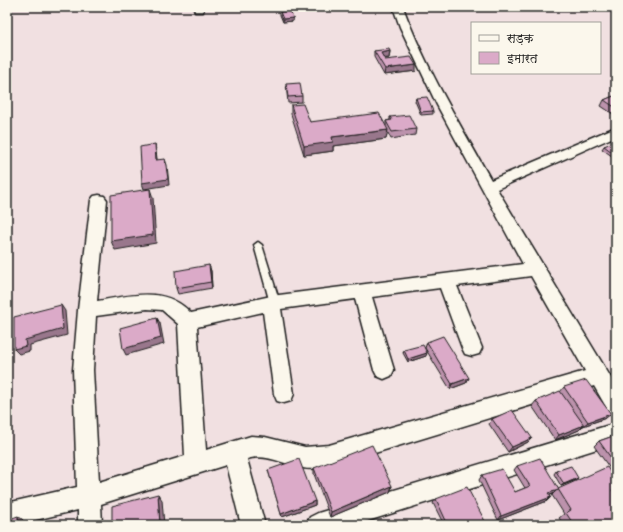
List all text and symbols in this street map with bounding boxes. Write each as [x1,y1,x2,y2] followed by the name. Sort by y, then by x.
[471,22,601,74] legend
[506,31,535,48] text: सड़क
[506,51,538,68] text: इमारत

